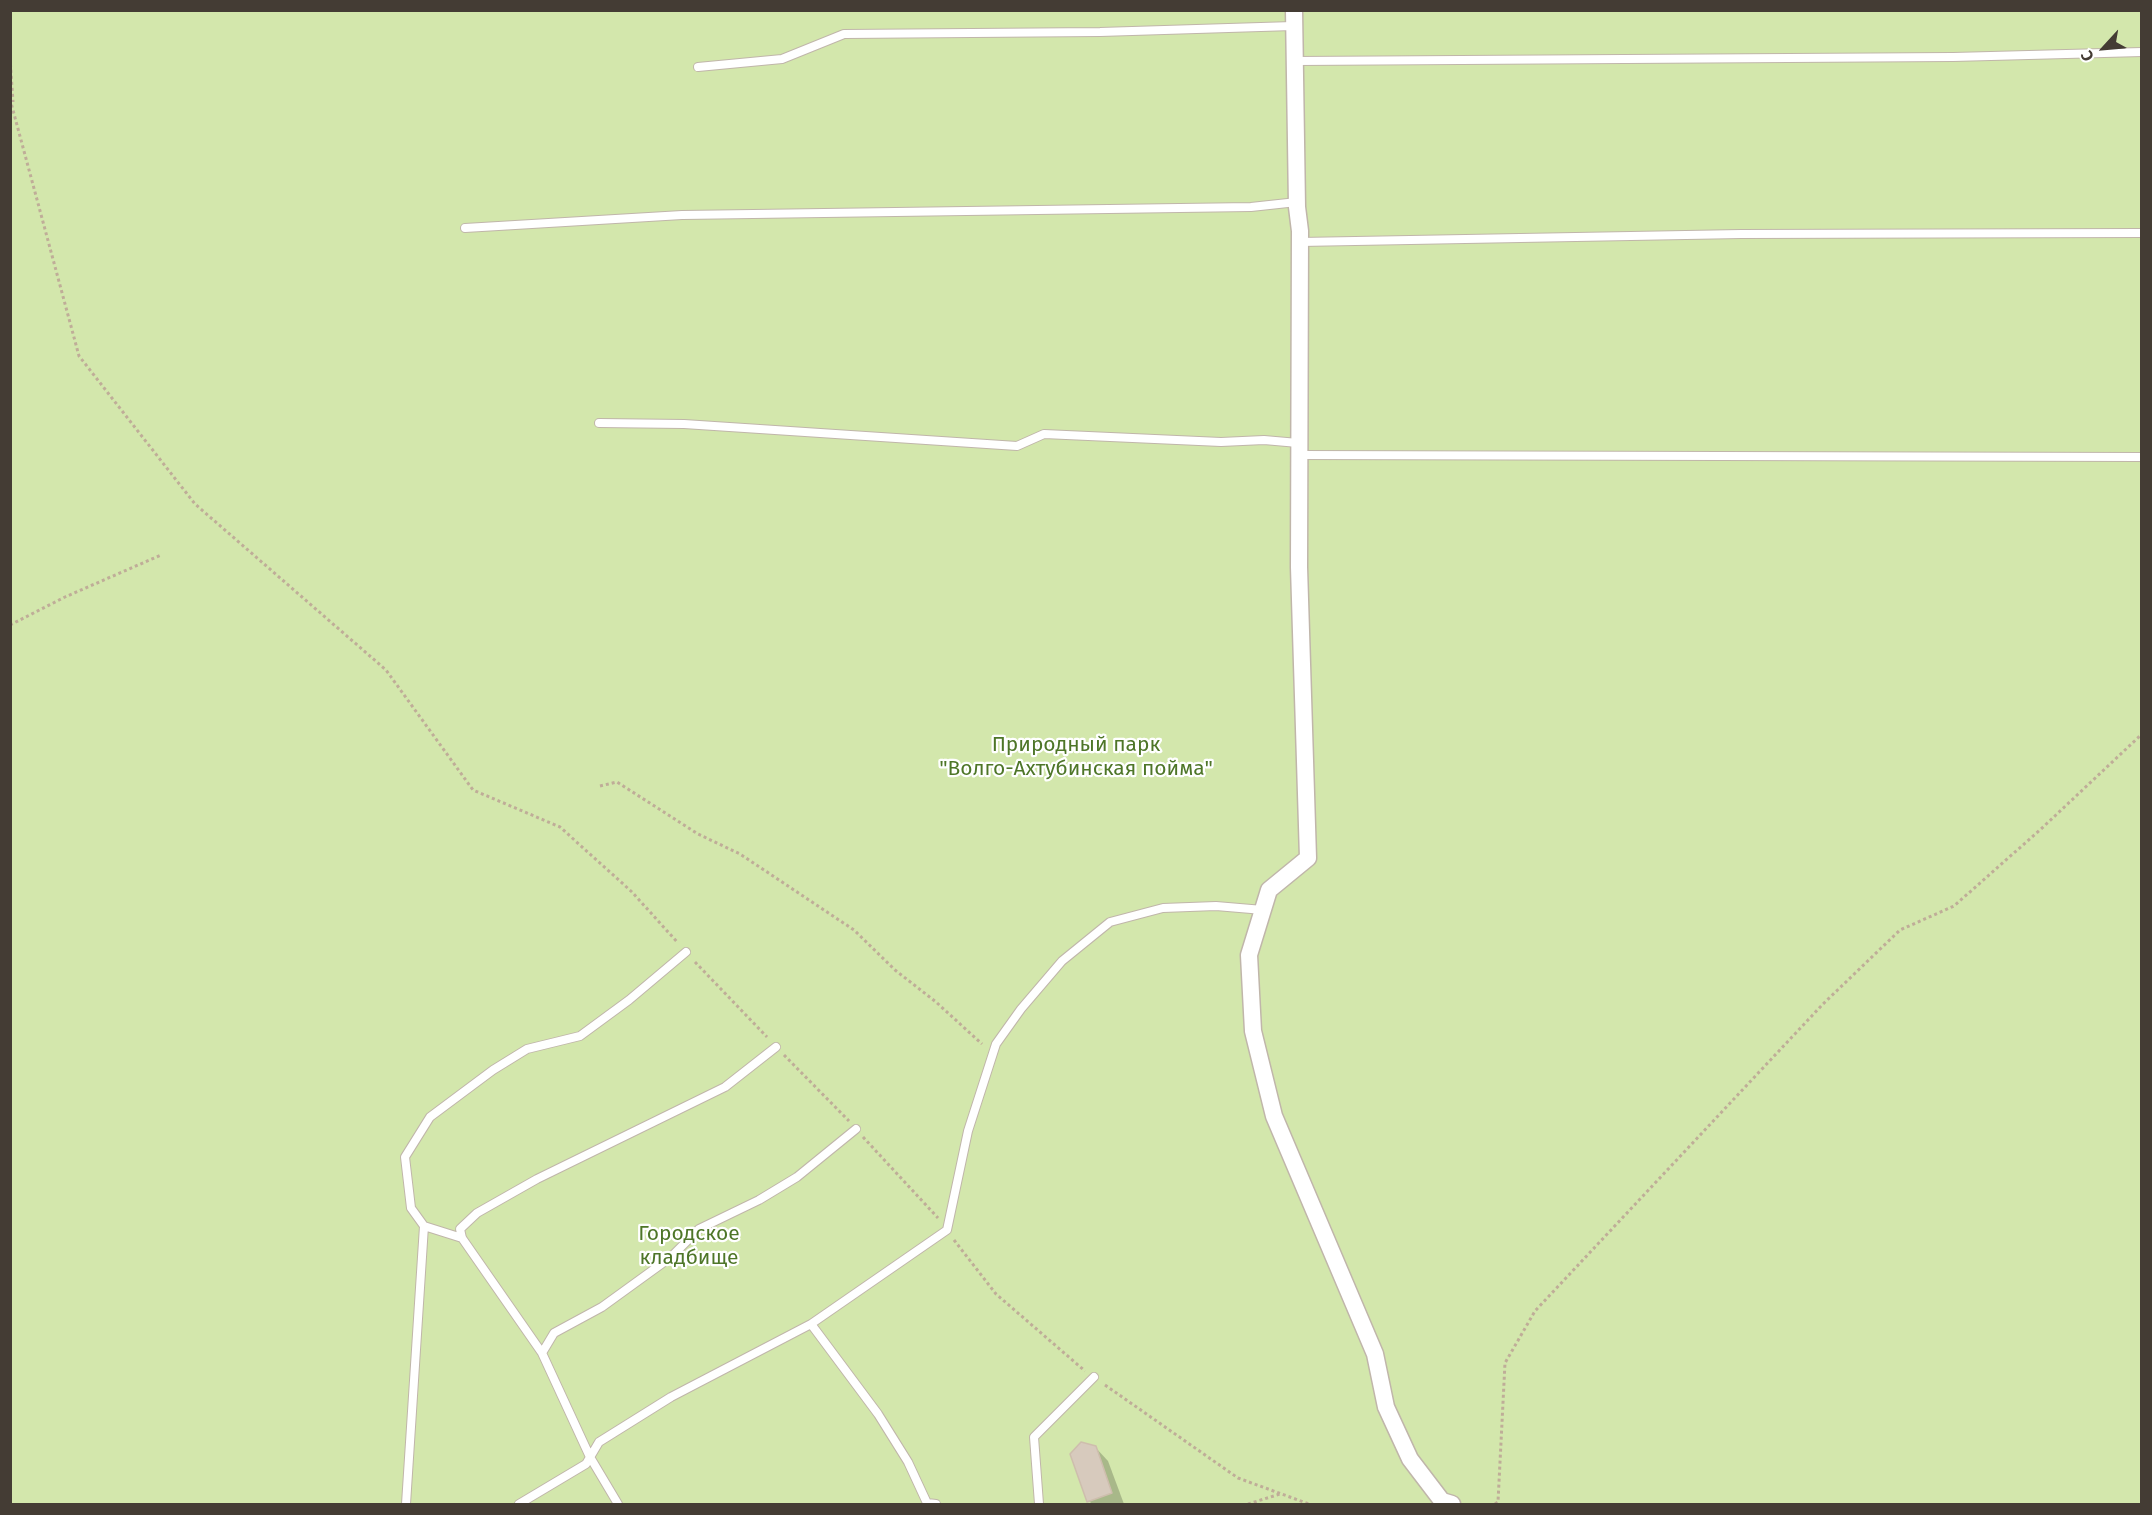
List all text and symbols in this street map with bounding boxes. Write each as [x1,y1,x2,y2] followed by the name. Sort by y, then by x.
[2074,18,2134,78] north arrow
[2077,48,2098,64] text: С
[939,732,1213,782] park label: Природный парк "Волго-Ахтубинская пойма"
[638,1221,740,1271] park label: Городское кладбище

